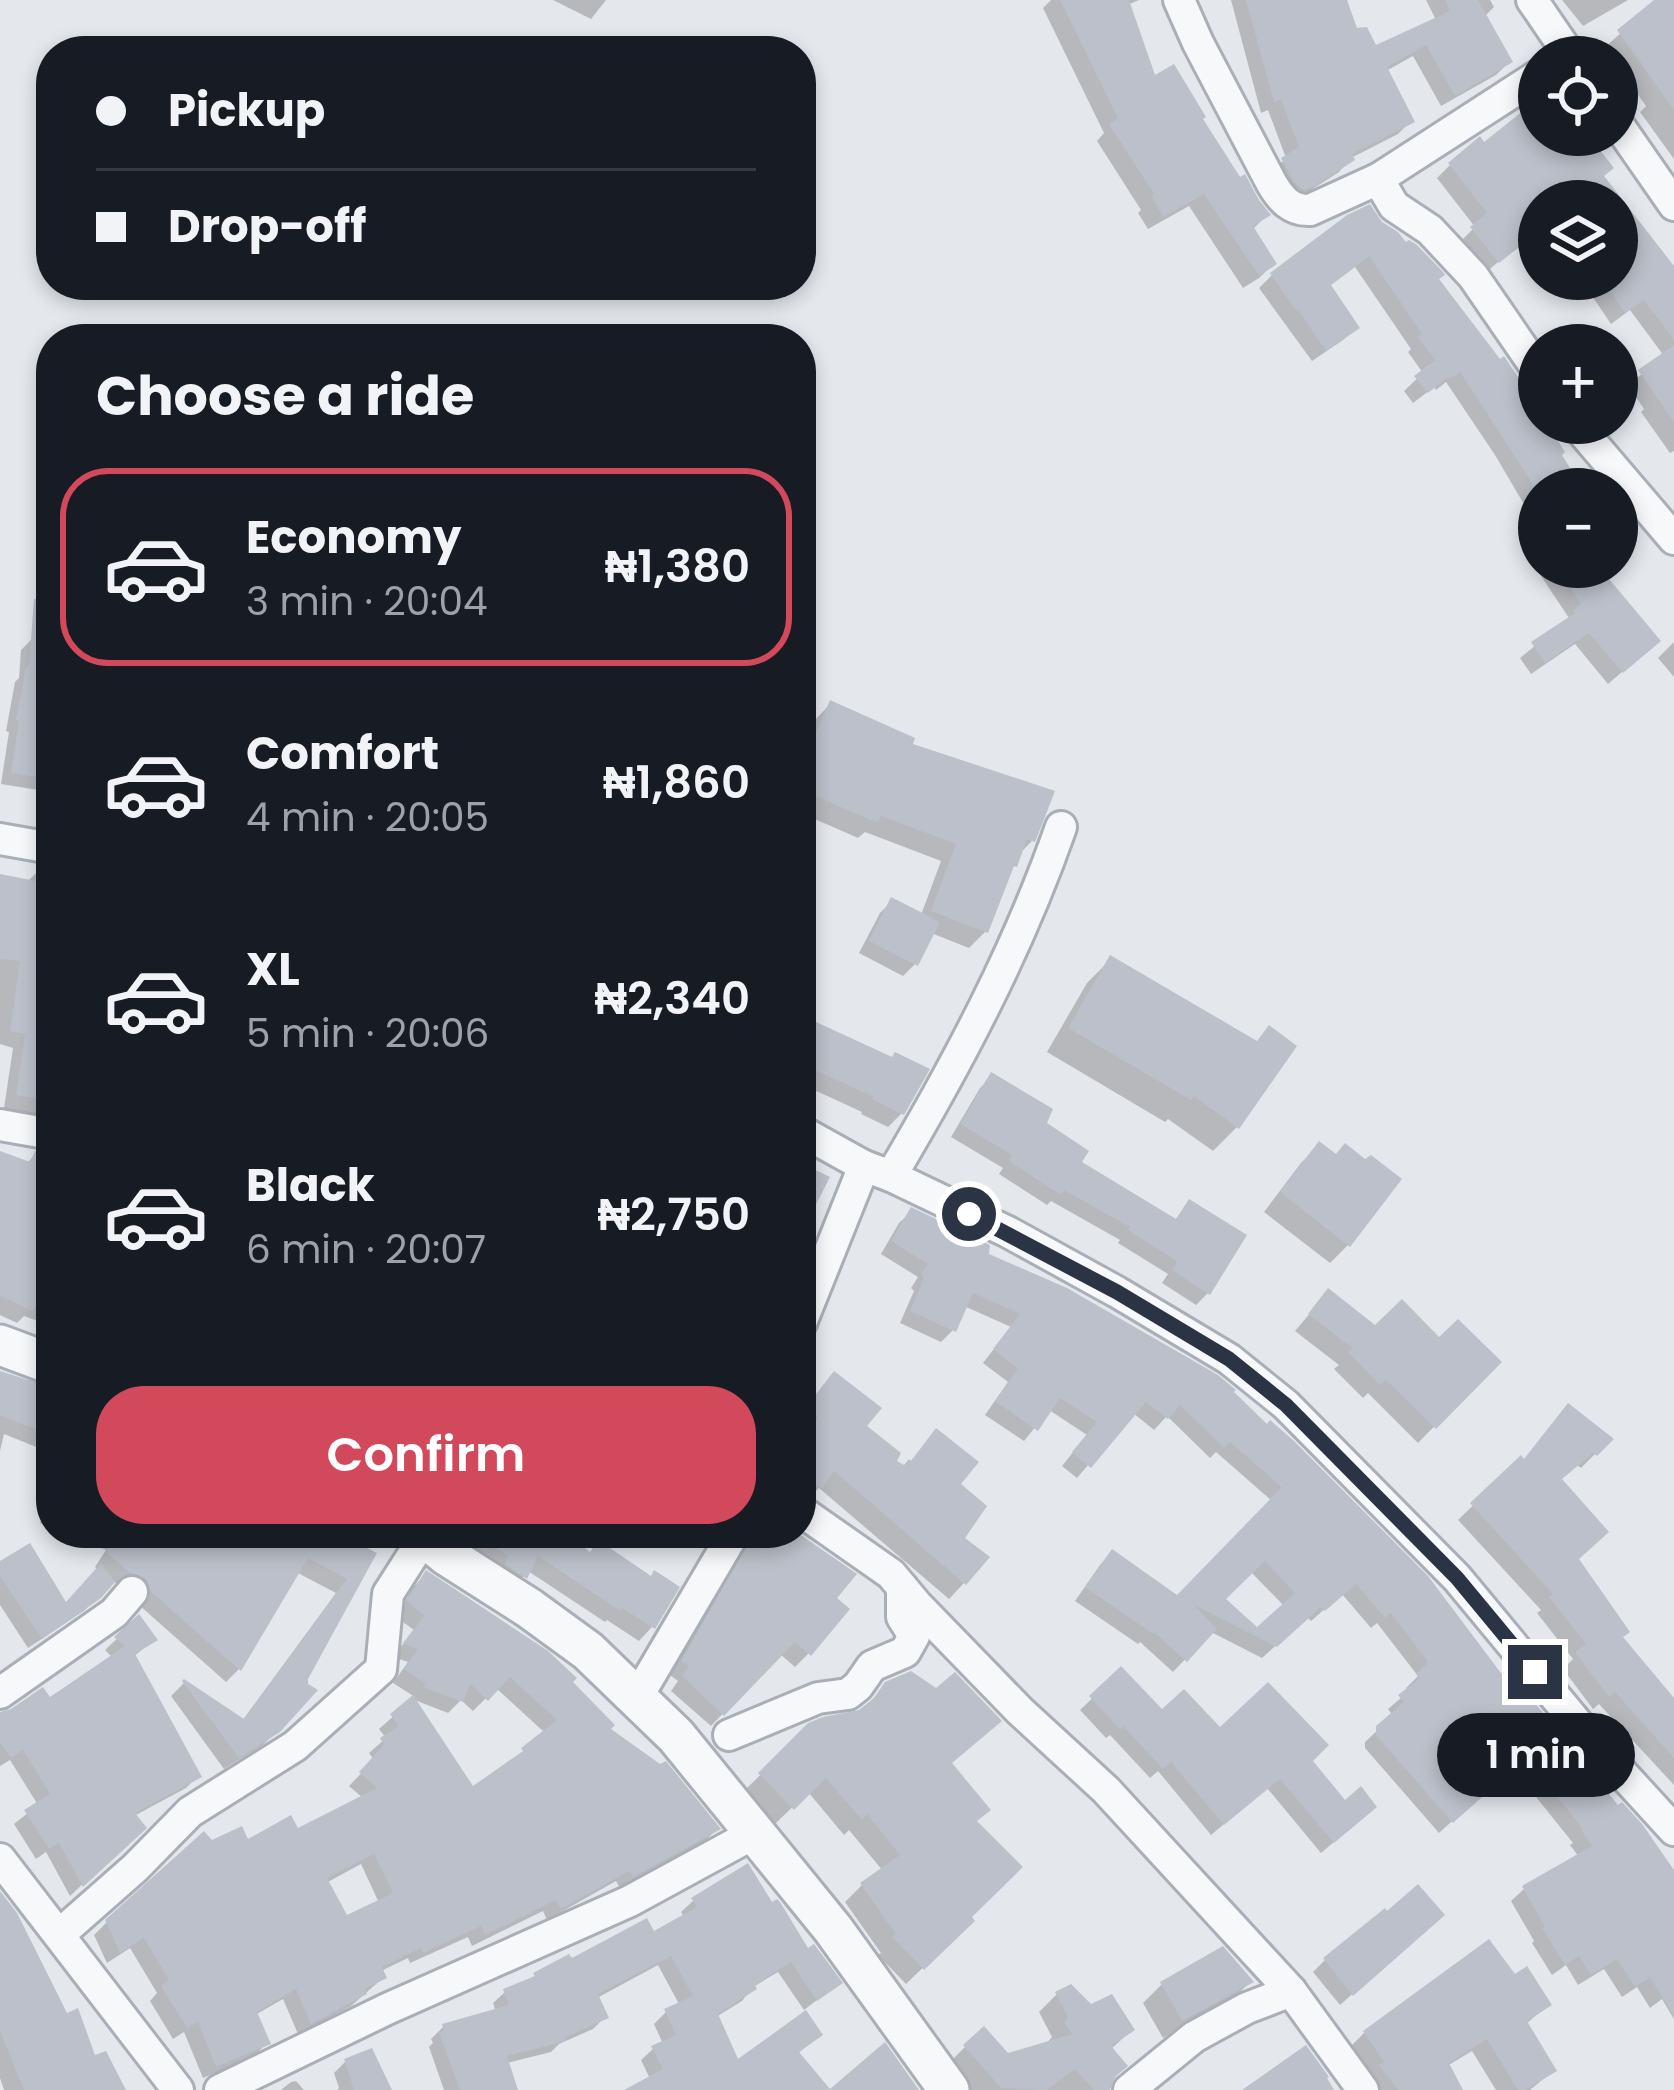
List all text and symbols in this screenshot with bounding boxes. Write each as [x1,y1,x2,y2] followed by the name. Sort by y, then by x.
[1518,36,1638,588] map controls
[1518,36,1638,156] button: locate
[168,79,325,142] text: Pickup
[1518,180,1638,300] button: layers
[168,195,366,258] text: Drop-off
[1518,324,1638,444] button: +
[96,358,474,434] text: Choose a ride
[1518,468,1638,588] button: −
[246,506,461,569] text: Economy
[102,513,210,621] icon: car
[605,535,750,598] text: ₦1,380
[246,574,487,629] text: 3 min · 20:04
[246,722,439,785] text: Comfort
[102,729,210,837] icon: car
[603,751,750,814] text: ₦1,860
[246,790,489,845] text: 4 min · 20:05
[246,938,300,1001] text: XL
[102,945,210,1053] icon: car
[594,967,750,1030] text: ₦2,340
[246,1006,489,1061] text: 5 min · 20:06
[246,1154,375,1217] text: Black
[102,1161,210,1269] icon: car
[598,1183,750,1246] text: ₦2,750
[942,1187,996,1241] route start
[246,1222,486,1277] text: 6 min · 20:07
[96,1386,756,1524] button: Confirm
[1508,1645,1562,1699] route end
[1436,1714,1634,1798] callout: 1 min
[1486,1727,1586,1782] text: 1 min

